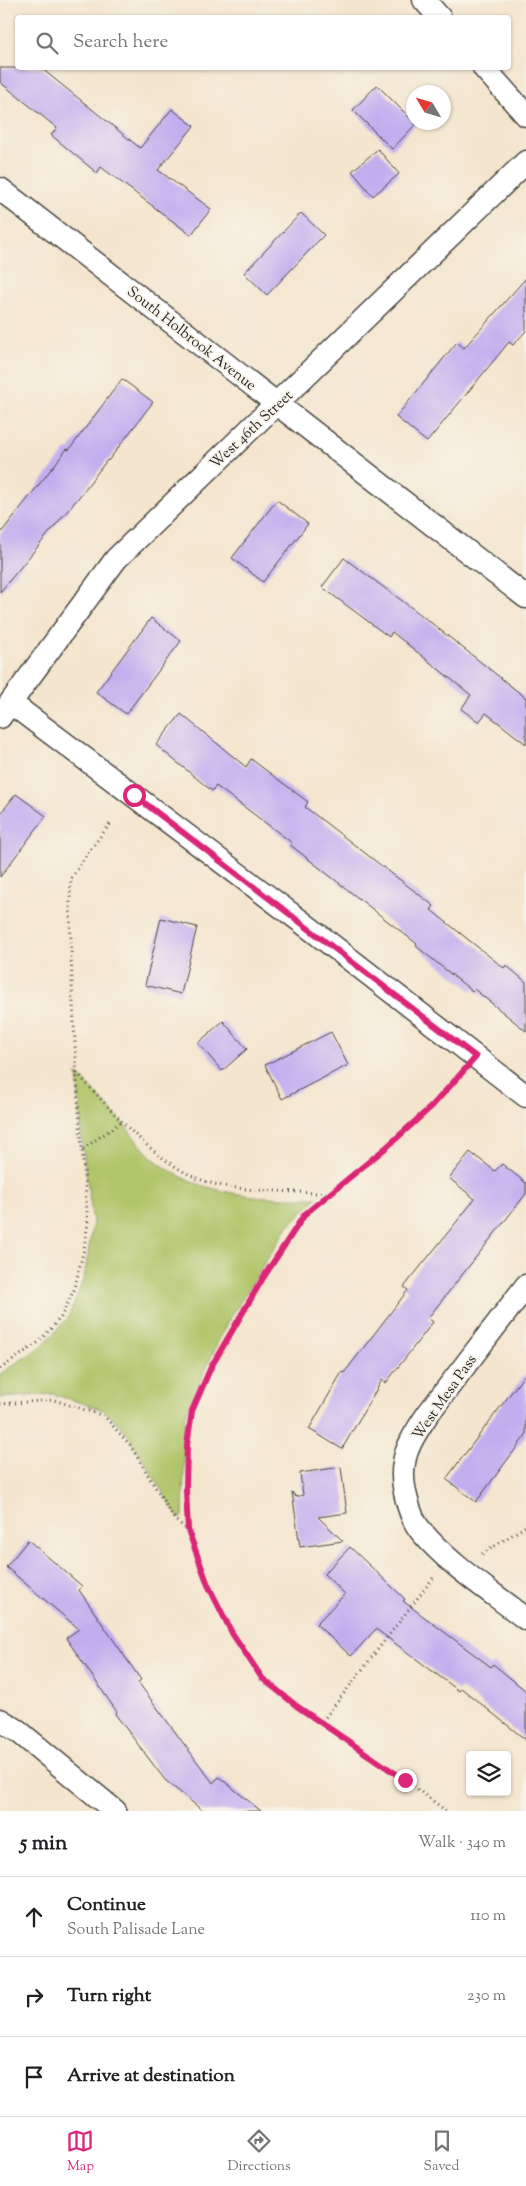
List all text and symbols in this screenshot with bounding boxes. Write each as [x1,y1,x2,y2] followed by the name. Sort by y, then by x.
[15,15,511,70] search box
[33,29,61,57] icon: search
[73,29,168,56] text: Search here
[406,85,451,130] north arrow
[122,282,260,396] street label: South Holbrook Avenue
[206,386,298,474] street label: West 46th Street
[123,784,146,807] route start
[408,1351,483,1445] street label: West Mesa Pass
[466,1751,511,1796] map controls
[466,1751,511,1796] button: layers
[394,1769,417,1792] route end
[20,1829,67,1859] text: 5 min
[418,1832,506,1855] text: Walk · 340 m
[67,1892,146,1919] text: Continue
[20,1903,48,1931] icon: ahead
[470,1905,506,1928] text: 110 m
[67,1919,205,1942] text: South Palisade Lane
[20,1983,48,2011] icon: right
[67,1983,151,2010] text: Turn right
[467,1985,506,2008] text: 230 m
[20,2063,48,2091] icon: arrive
[67,2063,235,2090] text: Arrive at destination
[66,2127,94,2177] tab: Map
[227,2127,291,2177] tab: Directions
[424,2127,459,2177] tab: Saved

